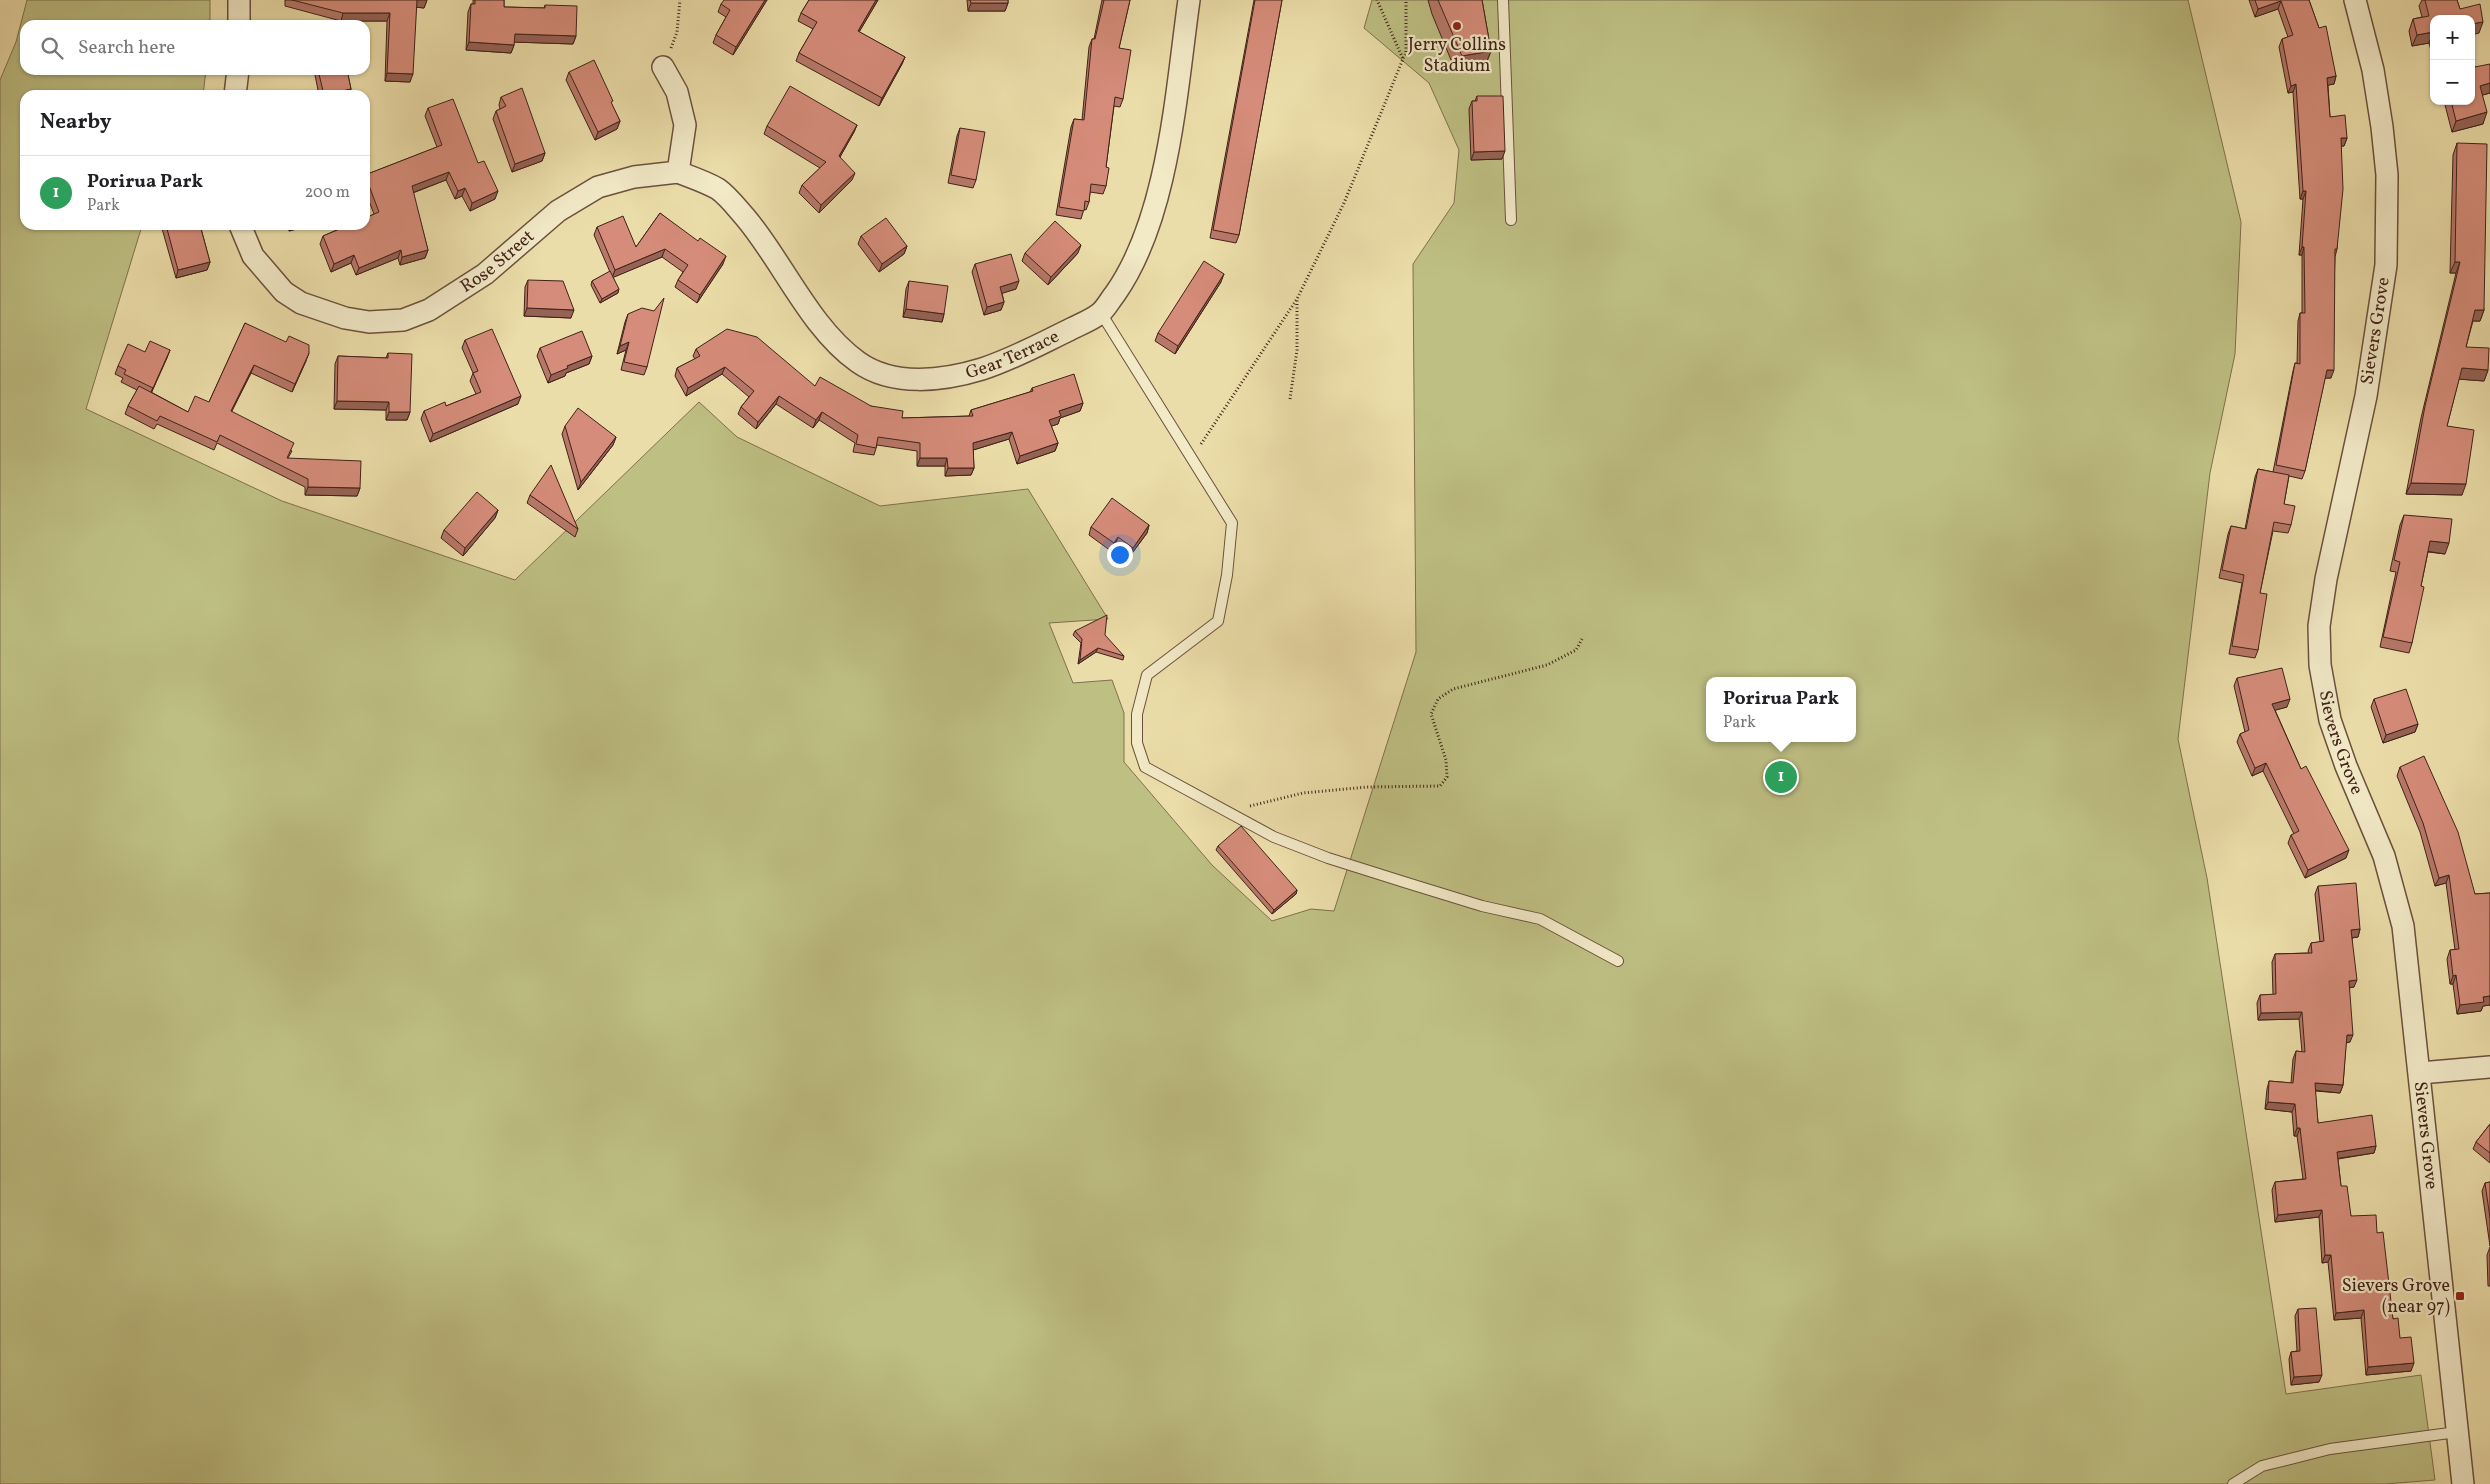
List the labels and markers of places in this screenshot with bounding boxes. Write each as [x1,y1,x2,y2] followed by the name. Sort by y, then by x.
[1451,20,1463,32] marker: Jerry Collins Stadium
[1408,33,1506,79] place label: Jerry Collins Stadium
[1765,758,1797,796] pin: 1
[2342,1274,2450,1320] place label: Sievers Grove (near 97)
[2454,1290,2466,1302] marker: Sievers Grove (near 97)

